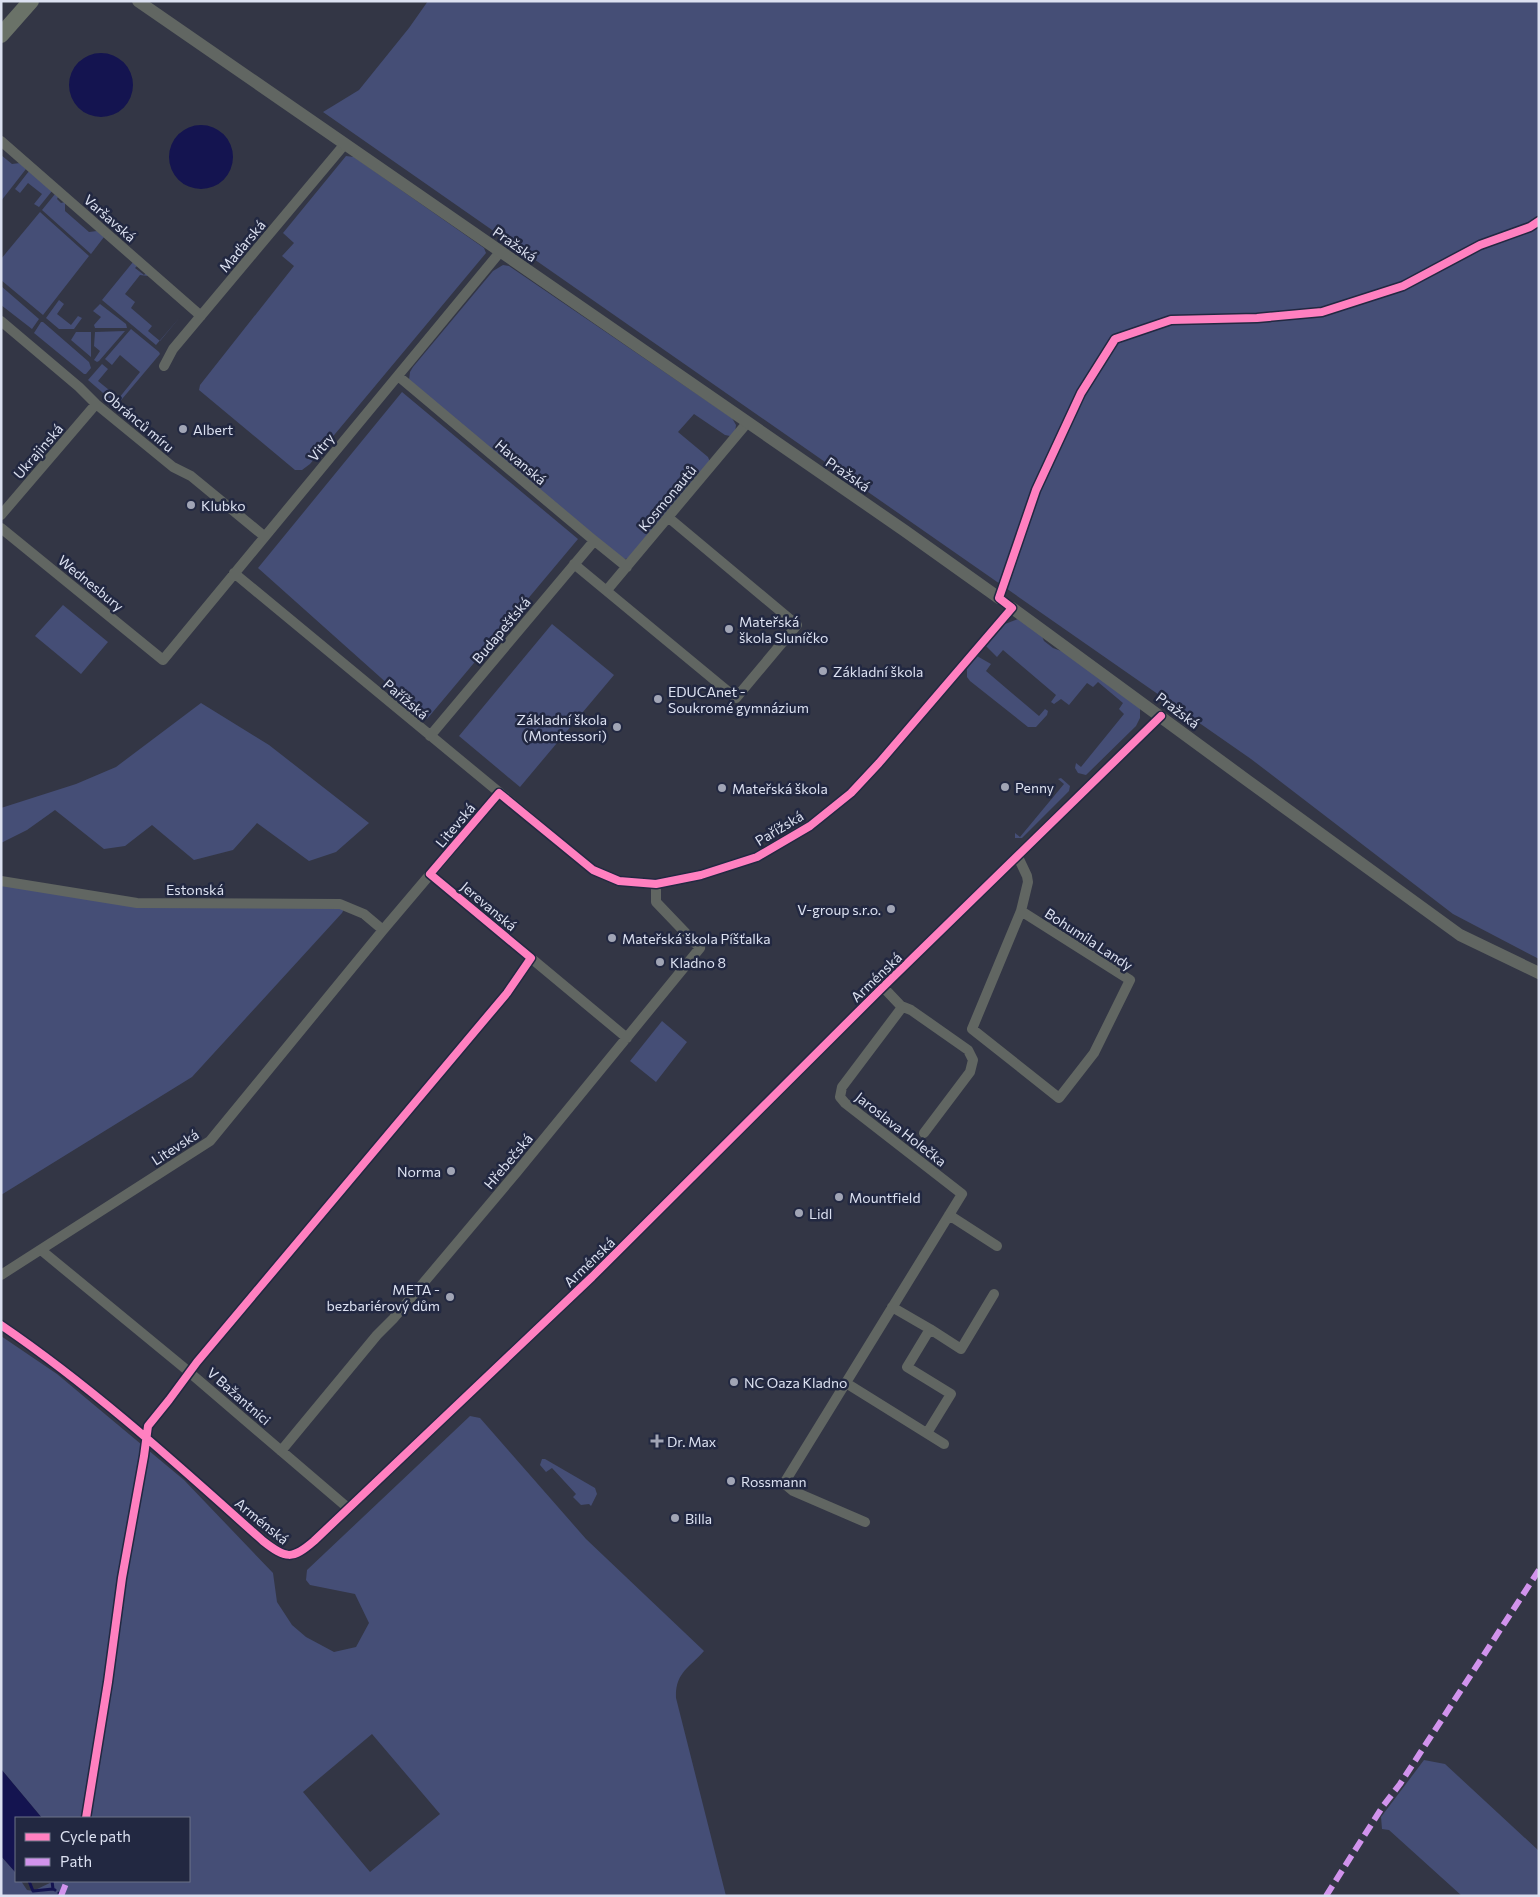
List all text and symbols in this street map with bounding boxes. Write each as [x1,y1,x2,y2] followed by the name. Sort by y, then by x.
[80,191,140,245] street label: Varšavská
[215,217,269,275] street label: Maďarská
[490,223,540,265] street label: Pražská
[100,386,178,456] street label: Obránců míru
[10,420,66,482] street label: Ukrajinská
[193,421,233,438] place label: Albert
[177,423,189,435] marker: Albert
[304,429,338,465] street label: Vitry
[492,436,550,488] street label: Havanská
[823,453,873,495] street label: Pražská
[635,462,699,534] street label: Kosmonautů
[201,497,246,514] place label: Klubko
[185,499,197,511] marker: Klubko
[55,551,127,615] street label: Wednesbury
[468,593,534,667] street label: Budapešťská
[739,613,828,646] place label: Mateřská škola Sluníčko
[723,623,735,635] marker: Mateřská škola Sluníčko
[833,663,923,680] place label: Základní škola
[817,665,829,677] marker: Základní škola
[380,675,432,723] street label: Pařížská
[668,683,809,716] place label: EDUCAnet - Soukromé gymnázium
[1153,688,1203,732] street label: Pražská
[652,693,664,705] marker: EDUCAnet - Soukromé gymnázium
[517,711,607,744] place label: Základní škola (Montessori)
[611,721,623,733] marker: Základní škola (Montessori)
[1015,779,1054,796] place label: Penny
[732,780,828,797] place label: Mateřská škola
[999,781,1011,793] marker: Penny
[716,782,728,794] marker: Mateřská škola
[432,799,478,851] street label: Litevská
[752,807,806,849] street label: Pařížská
[458,878,520,934] street label: Jerevanská
[166,881,224,898] street label: Estonská
[797,901,881,918] place label: V-group s.r.o.
[885,903,897,915] marker: V-group s.r.o.
[1042,904,1136,974] street label: Bohumila Landy
[622,930,771,947] place label: Mateřská škola Píšťalka
[606,932,618,944] marker: Mateřská škola Píšťalka
[847,949,905,1005] street label: Arménská
[670,954,726,971] place label: Kladno 8
[654,956,666,968] marker: Kladno 8
[852,1088,950,1170] street label: Jaroslava Holečka
[148,1125,202,1169] street label: Litevská
[480,1130,536,1192] street label: Hřebečská
[397,1163,441,1180] place label: Norma
[445,1165,457,1177] marker: Norma
[849,1189,920,1206] place label: Mountfield
[833,1191,845,1203] marker: Mountfield
[809,1205,832,1222] place label: Lidl
[793,1207,805,1219] marker: Lidl
[560,1234,618,1290] street label: Arménská
[327,1281,440,1314] place label: META - bezbariérový dům
[444,1291,456,1303] marker: META - bezbariérový dům
[204,1364,274,1428] street label: V Bažantnici
[744,1374,847,1391] place label: NC Oaza Kladno
[728,1376,740,1388] marker: NC Oaza Kladno
[667,1433,717,1450] place label: Dr. Max
[651,1435,663,1447] marker: Dr. Max
[741,1473,806,1490] place label: Rossmann
[725,1475,737,1487] marker: Rossmann
[232,1494,292,1548] street label: Arménská
[685,1510,712,1527] place label: Billa
[669,1512,681,1524] marker: Billa
[15,1817,190,1882] legend
[60,1827,131,1845] text: Cycle path
[60,1852,92,1870] text: Path

